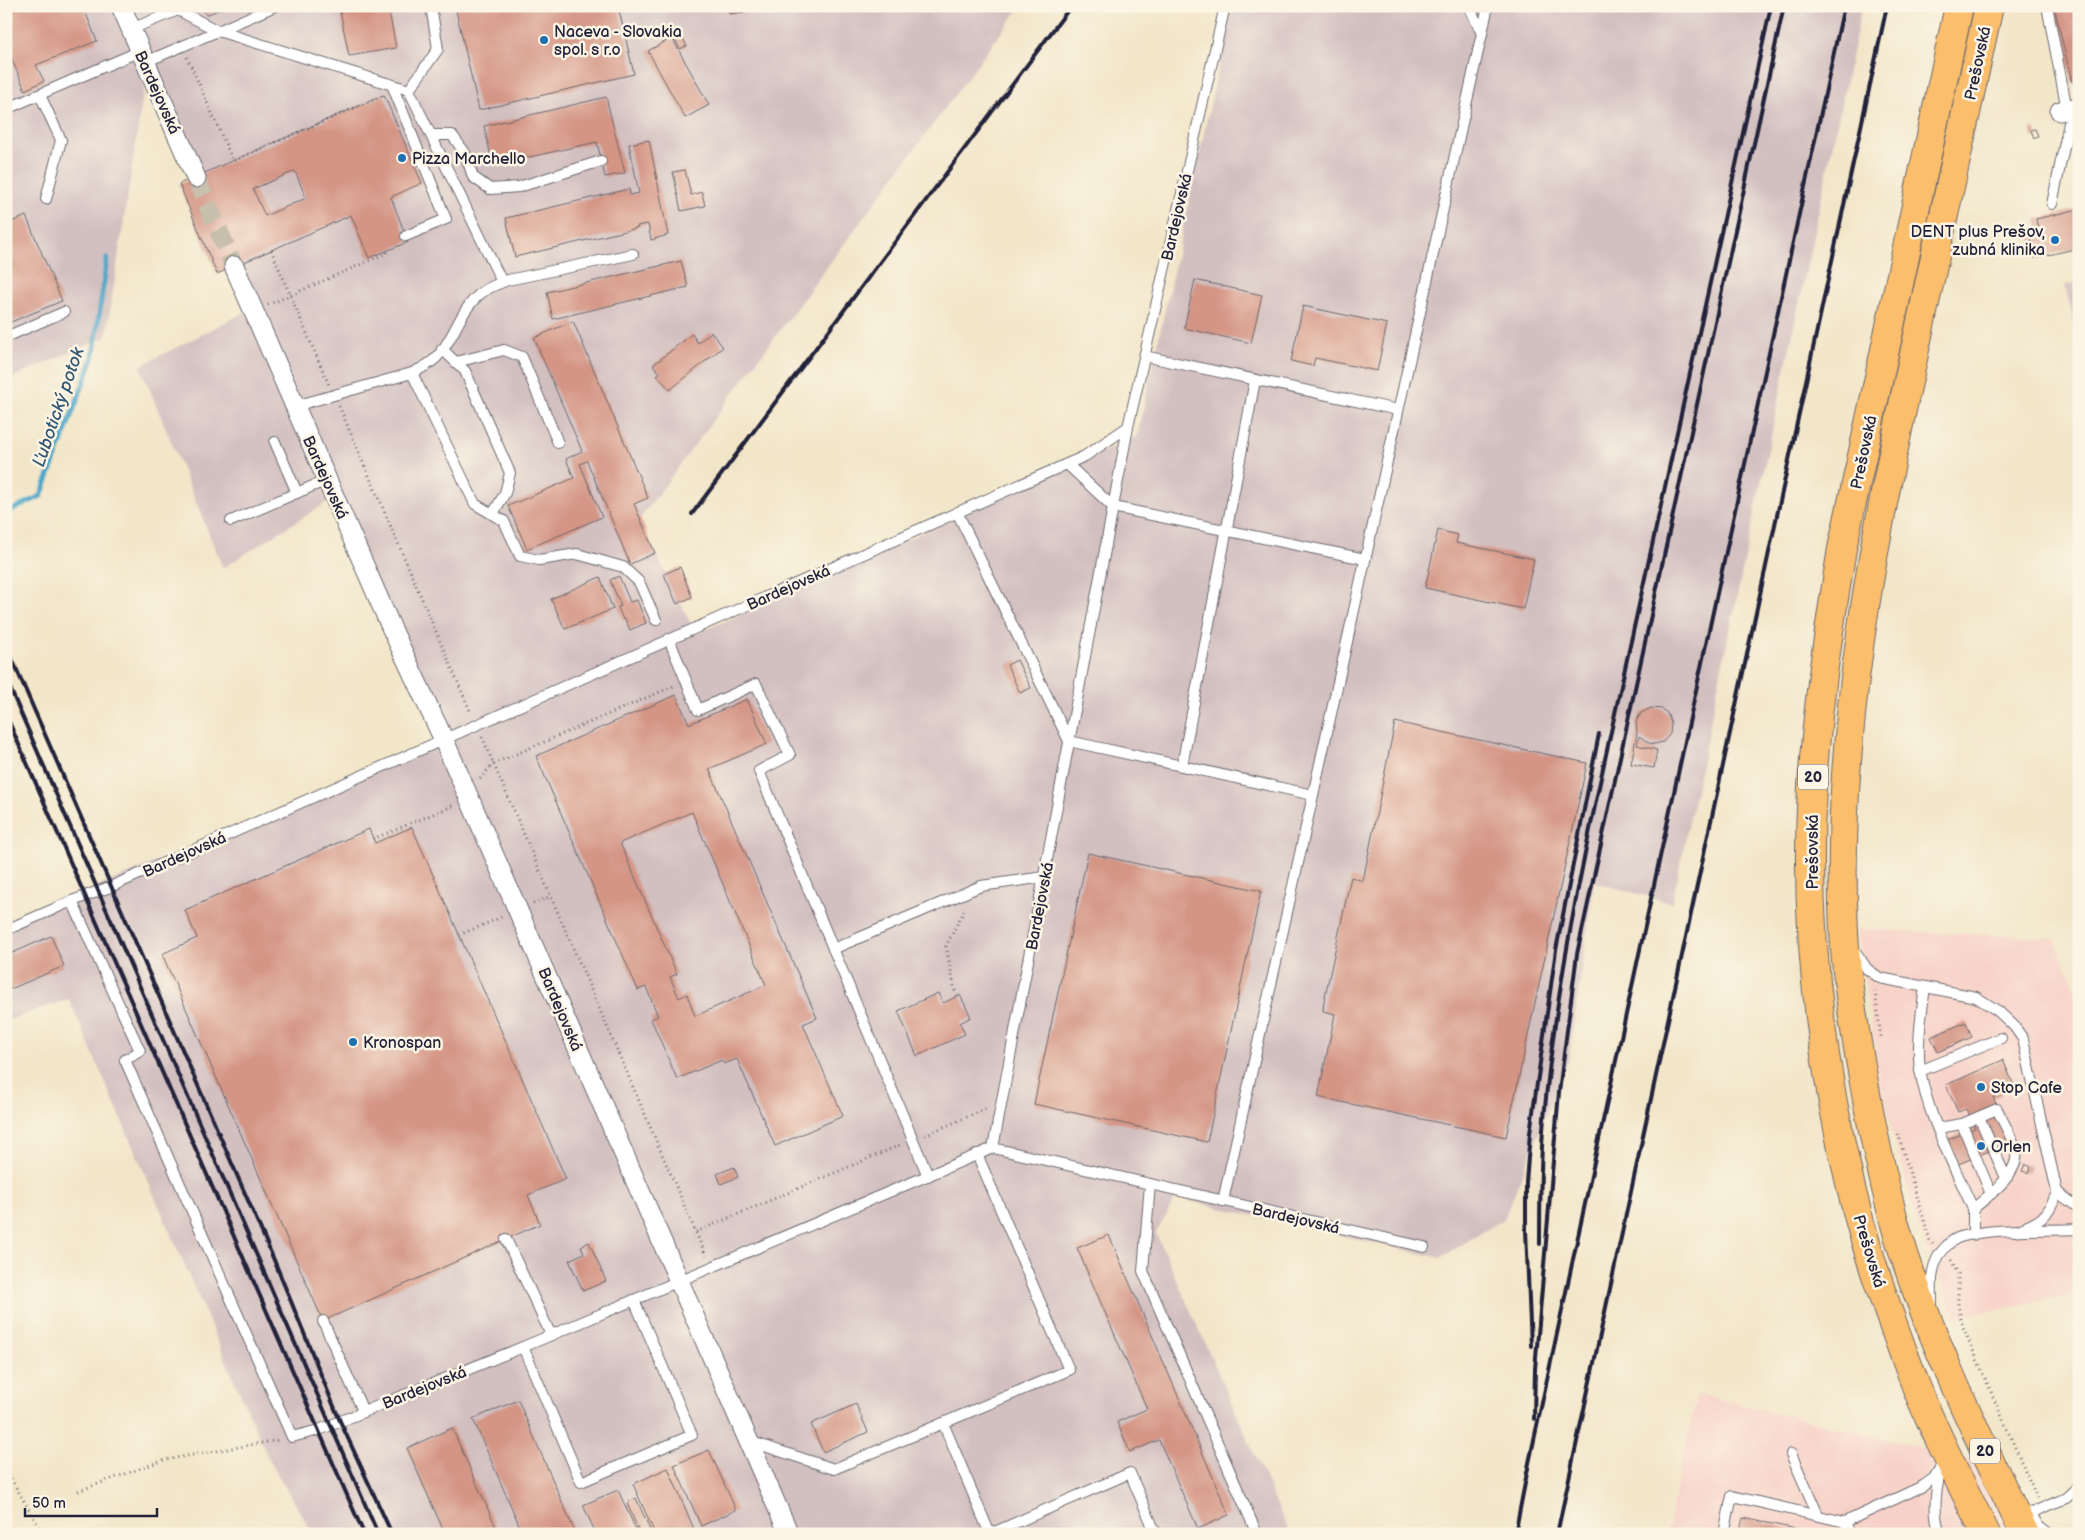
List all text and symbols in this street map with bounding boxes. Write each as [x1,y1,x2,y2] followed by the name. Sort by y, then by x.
[554,23,682,60] place label: Naceva - Slovakia spol. s r.o
[1961,25,1996,102] street label: Prešovská
[538,34,550,46] marker: Naceva - Slovakia spol. s r.o
[130,48,183,137] street label: Bardejovská
[412,150,526,169] place label: Pizza Marchello
[396,152,408,164] marker: Pizza Marchello
[1158,172,1197,263] street label: Bardejovská
[1910,223,2045,260] place label: DENT plus Prešov, zubná klinika
[2049,234,2061,246] marker: DENT plus Prešov, zubná klinika
[28,343,89,470] water label: Ľubotický potok
[1847,414,1882,491] street label: Prešovská
[298,433,351,522] street label: Bardejovská
[744,562,833,615] street label: Bardejovská
[1798,764,1828,790] road number: 20
[1804,814,1823,890] street label: Prešovská
[140,829,229,882] street label: Bardejovská
[1023,861,1058,952] street label: Bardejovská
[533,965,586,1054] street label: Bardejovská
[363,1034,441,1053] place label: Kronospan
[347,1036,359,1048] marker: Kronospan
[1991,1079,2063,1098] place label: Stop Cafe
[1975,1081,1987,1093] marker: Stop Cafe
[1991,1138,2031,1157] place label: Orlen
[1975,1140,1987,1152] marker: Orlen
[1250,1200,1341,1239] street label: Bardejovská
[1849,1213,1889,1290] street label: Prešovská
[380,1363,469,1414] street label: Bardejovská
[1970,1438,2000,1464] road number: 20
[25,1485,158,1517] scale bar
[32,1494,66,1513] text: 50 m

